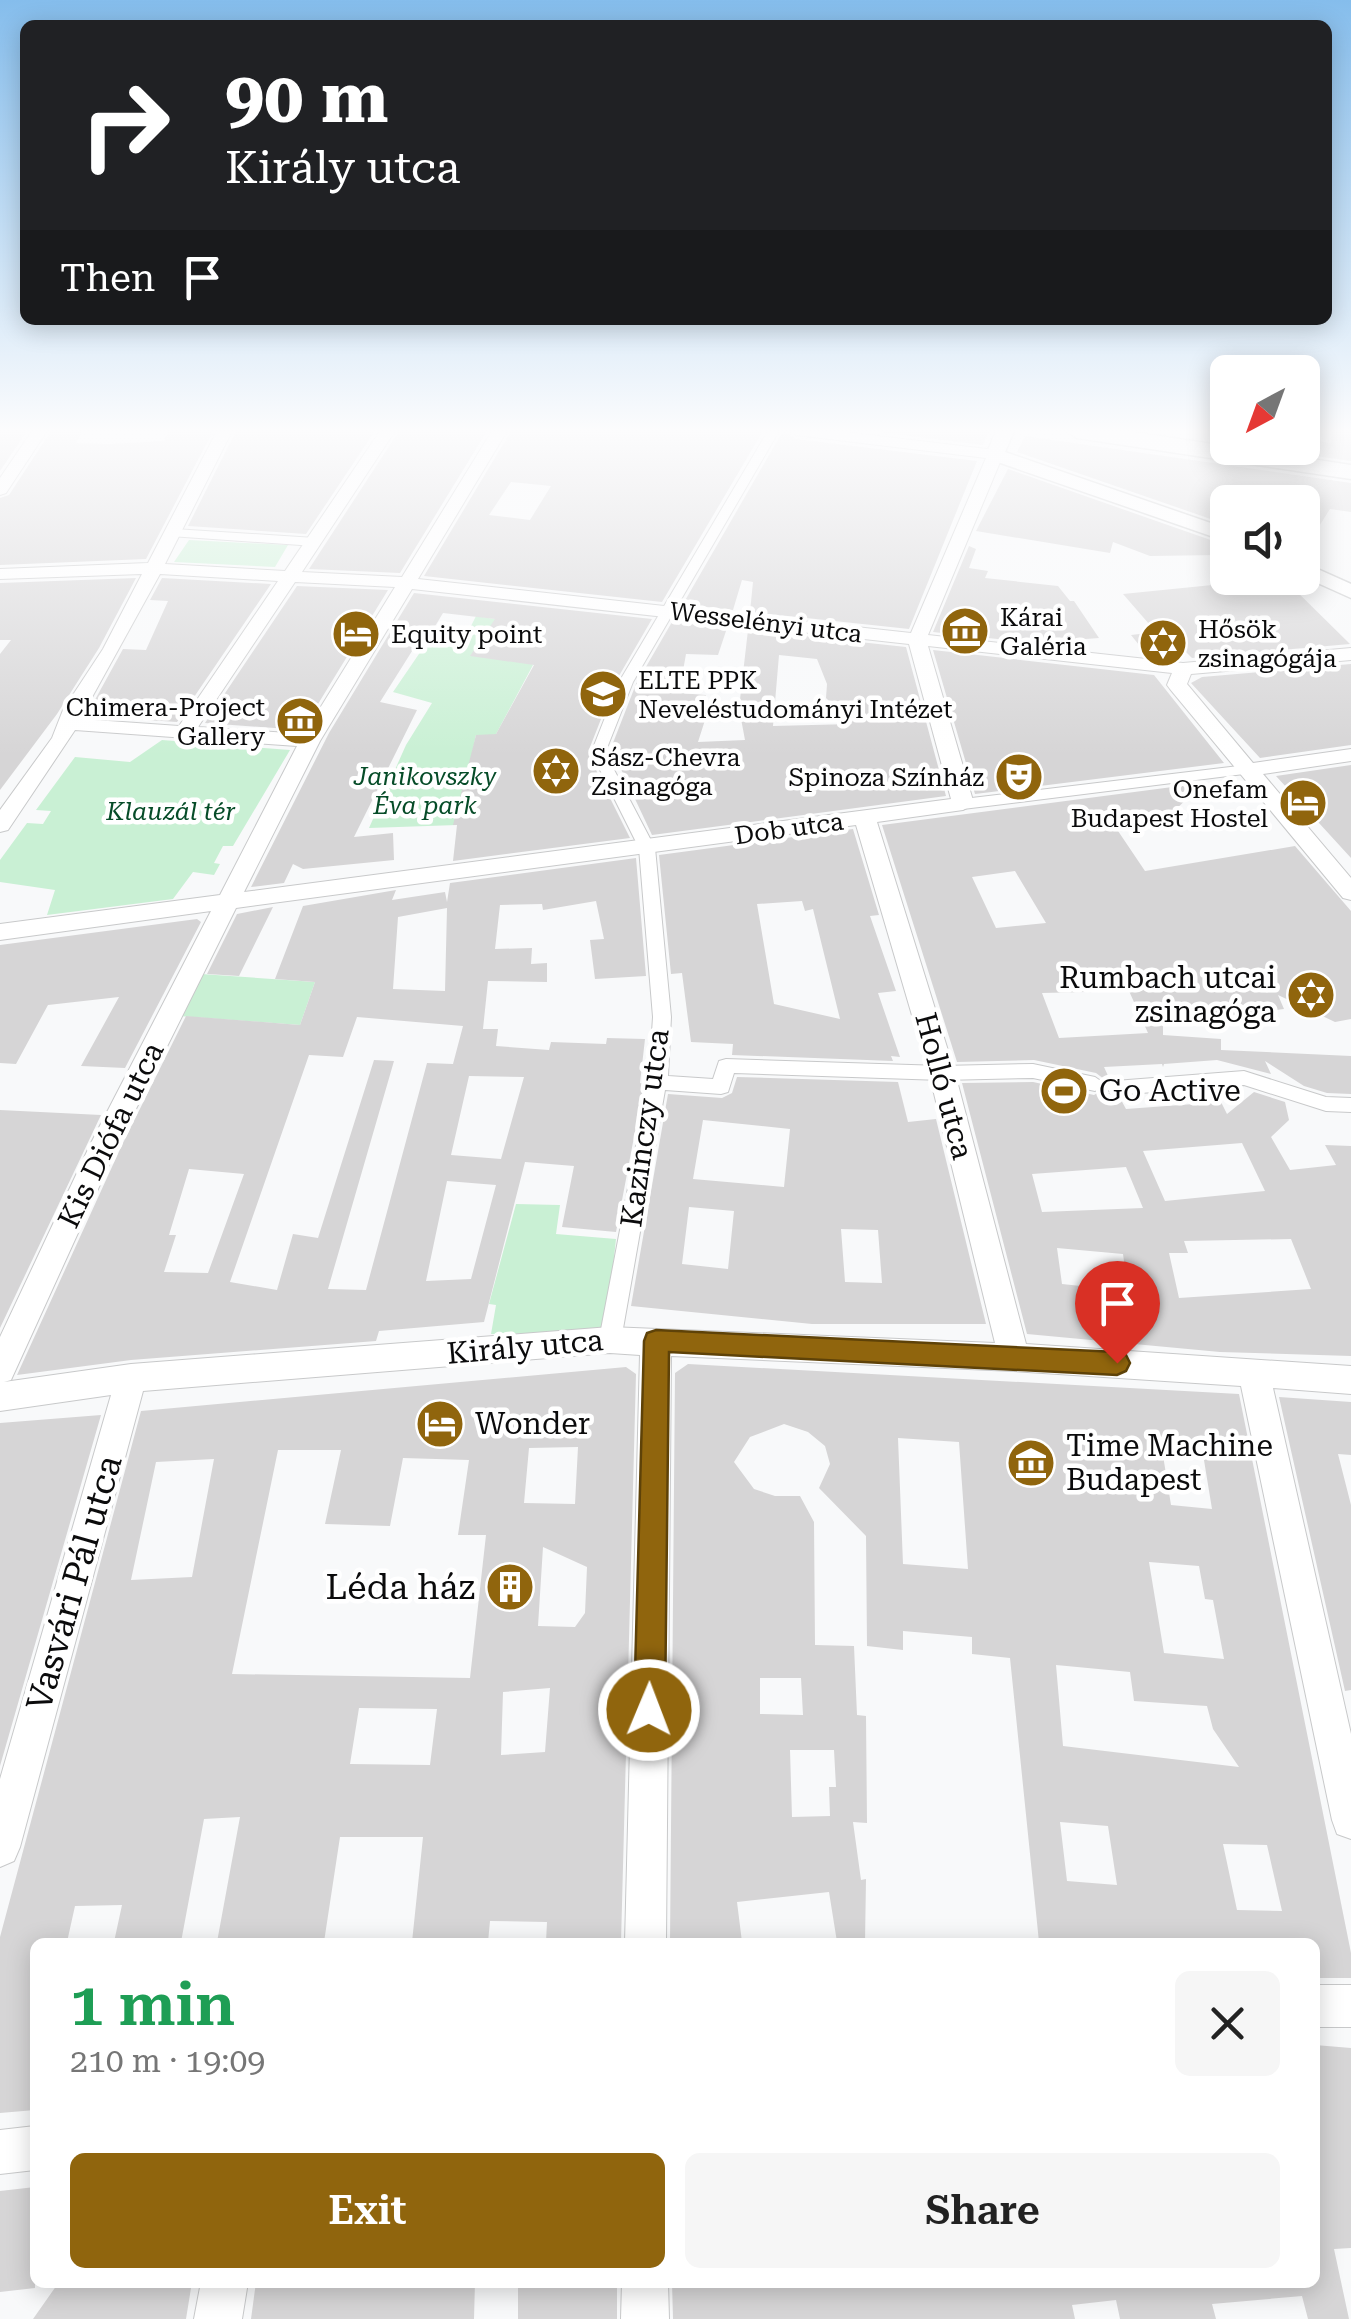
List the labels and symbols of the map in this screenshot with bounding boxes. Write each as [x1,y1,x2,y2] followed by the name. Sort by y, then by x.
[1210,355,1320,465] north arrow
[668,596,864,649] street label: Wesselényi utca
[1000,603,1087,661] place label: Kárai Galéria
[939,605,991,657] museum icon: Kárai Galéria
[330,608,382,660] hotel icon: Equity point
[1198,615,1337,673] place label: Hősök zsinagógája
[1137,617,1189,669] synagogue icon: Hősök zsinagógája
[391,620,542,649] place label: Equity point
[638,666,953,724] place label: ELTE PPK Neveléstudományi Intézet
[577,668,629,720] school or university icon: ELTE PPK Neveléstudományi Intézet
[66,693,265,751] place label: Chimera-Project Gallery
[274,695,326,747] museum icon: Chimera-Project Gallery
[591,743,741,801] place label: Sász-Chevra Zsinagóga
[530,745,582,797] synagogue icon: Sász-Chevra Zsinagóga
[993,751,1045,803] theatre icon: Spinoza Színház
[353,762,498,820] park label: Janikovszky Éva park
[788,763,984,792] place label: Spinoza Színház
[1071,775,1268,833] place label: Onefam Budapest Hostel
[1277,777,1329,829] hotel icon: Onefam Budapest Hostel
[105,797,236,826] park label: Klauzál tér
[733,806,846,850] street label: Dob utca
[1059,960,1276,1029] place label: Rumbach utcai zsinagóga
[1285,969,1337,1021] synagogue icon: Rumbach utcai zsinagóga
[908,1009,981,1163] street label: Holló utca
[613,1027,676,1229] street label: Kazinczy utca
[51,1036,171,1233] street label: Kis Diófa utca
[1038,1065,1090,1117] sports icon: Go Active
[1099,1073,1241,1108] place label: Go Active
[1075,1261,1160,1364] pin
[445,1322,605,1371] street label: Király utca
[414,1398,466,1450] hotel icon: Wonder
[475,1406,590,1441] place label: Wonder
[1066,1428,1273,1497] place label: Time Machine Budapest
[1005,1437,1057,1489] museum icon: Time Machine Budapest
[18,1451,131,1716] street label: Vasvári Pál utca
[484,1561,536,1613] building icon: Léda ház
[325,1567,475,1608] place label: Léda ház
[597,1658,701,1762] position arrow

